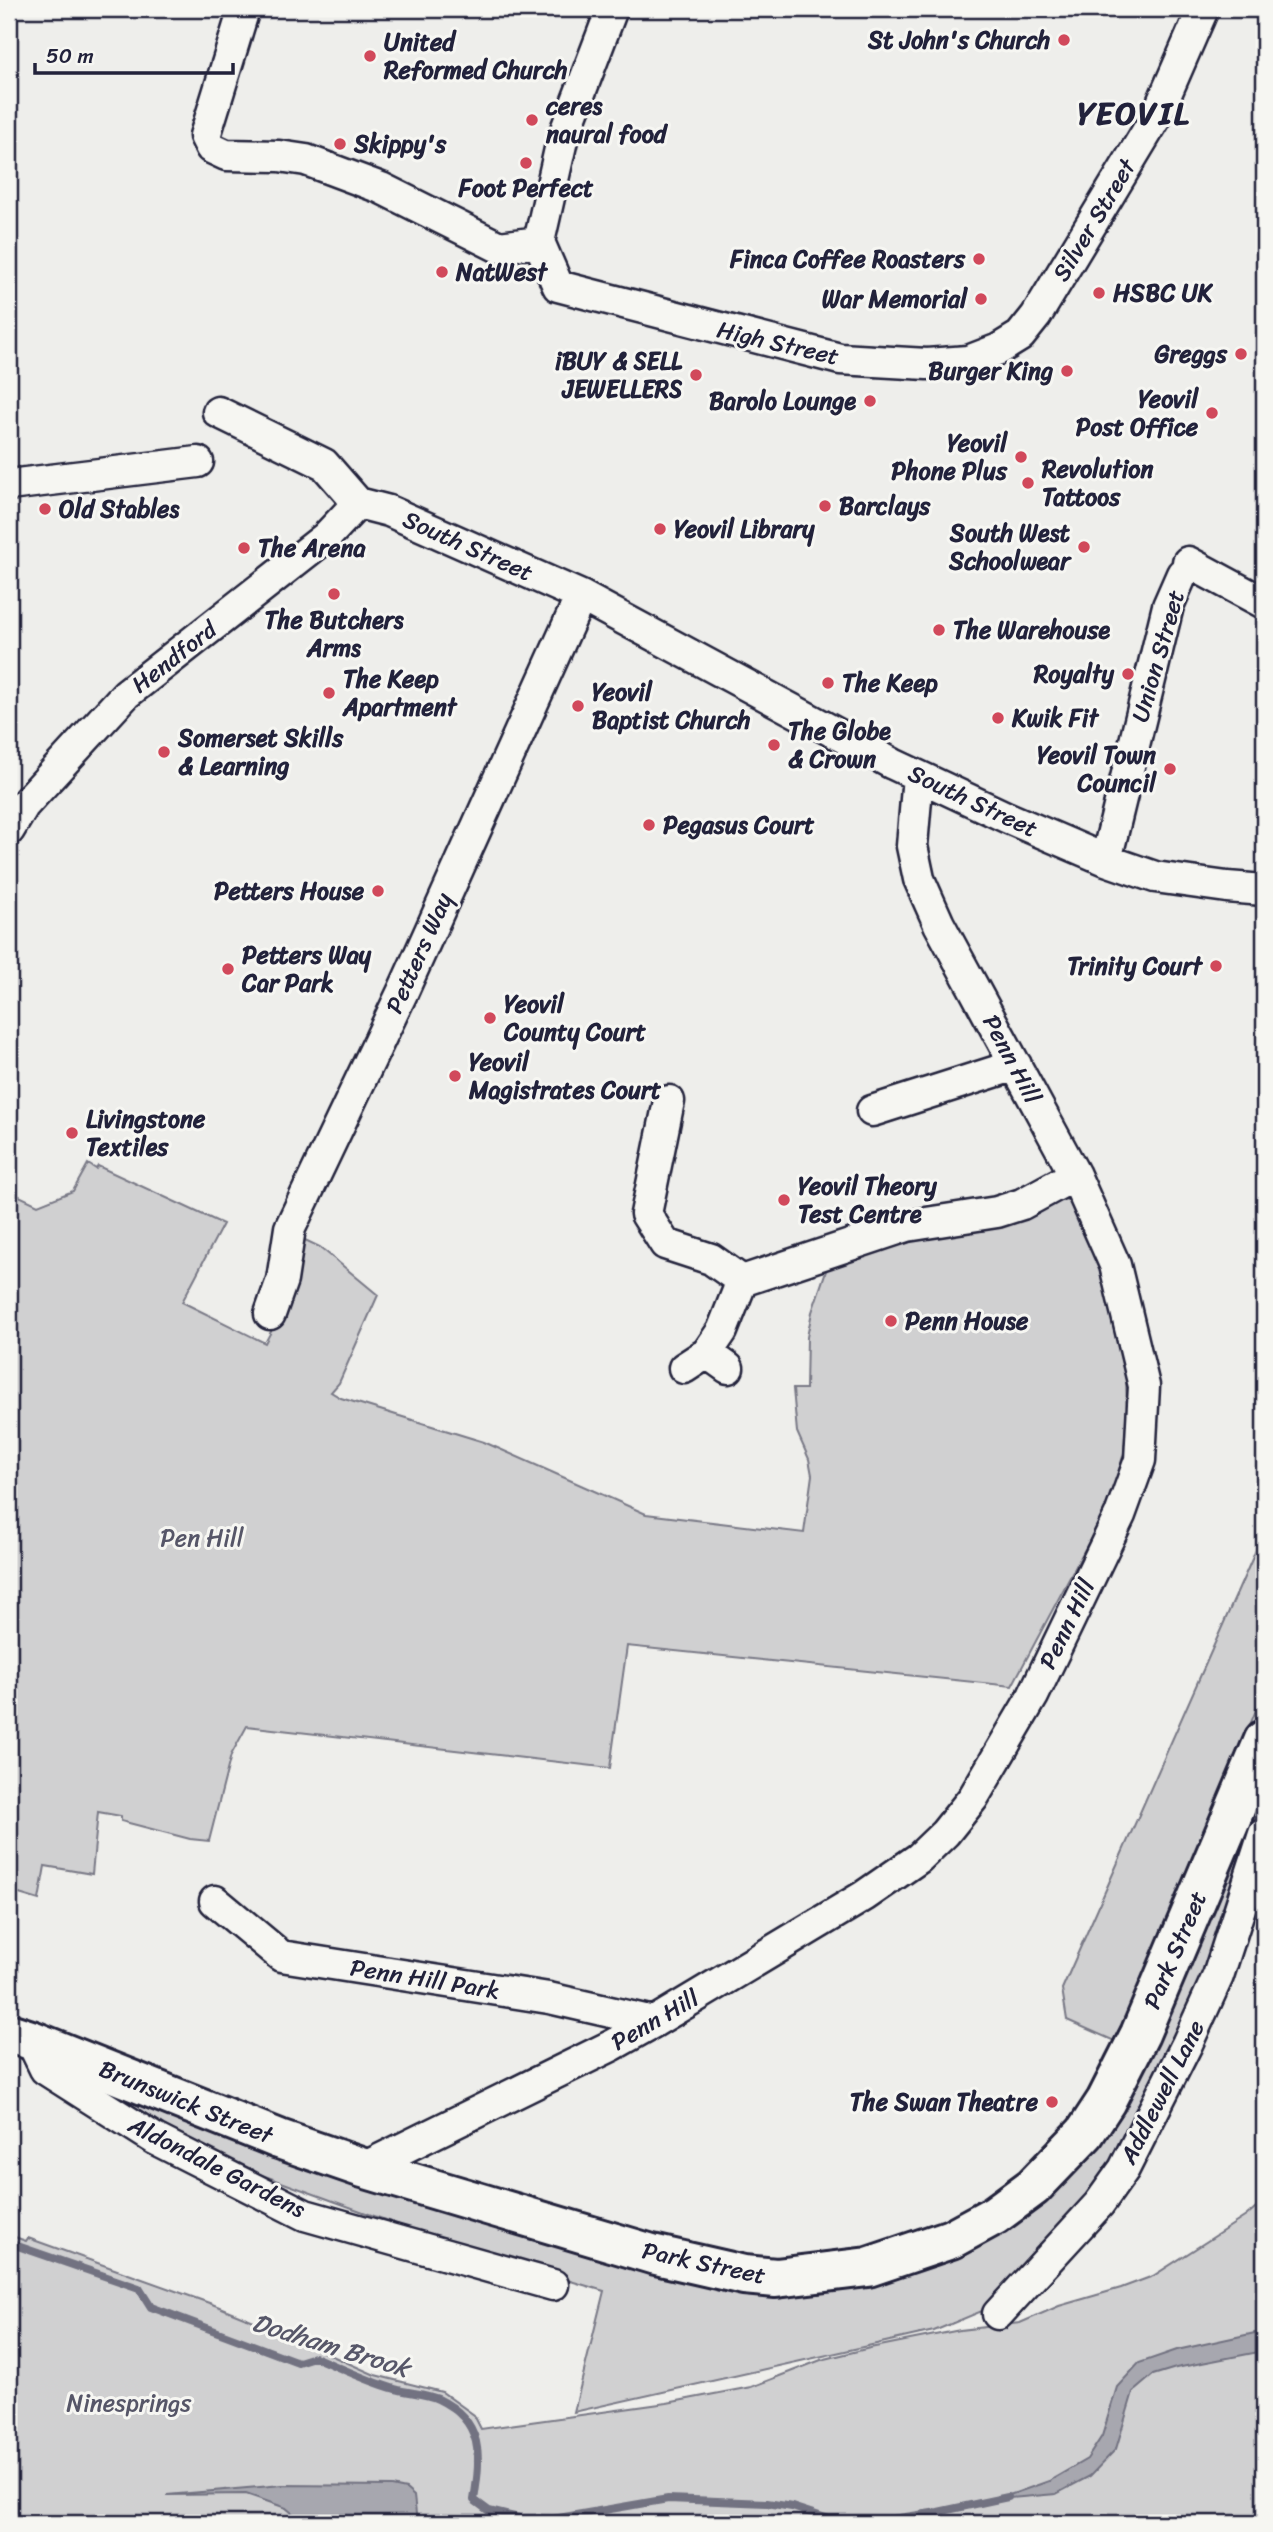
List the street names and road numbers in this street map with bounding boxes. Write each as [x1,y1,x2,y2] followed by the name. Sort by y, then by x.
[1041,149,1148,290] street label: Silver Street
[713,309,843,377] street label: High Street
[396,499,540,593] street label: South Street
[1119,585,1197,727] street label: Union Street
[122,609,227,704] street label: Hendford
[901,753,1045,849] street label: South Street
[374,885,465,1020] street label: Petters Way
[971,1007,1054,1112] street label: Penn Hill
[1027,1570,1107,1676] street label: Penn Hill
[1131,1884,1219,2016] street label: Park Street
[347,1946,503,2012] street label: Penn Hill Park
[603,1977,708,2062] street label: Penn Hill
[1107,2012,1216,2173] street label: Addlewell Lane
[93,2048,281,2157] street label: Brunswick Street
[120,2104,313,2230] street label: Aldondale Gardens
[638,2229,770,2297] street label: Park Street

